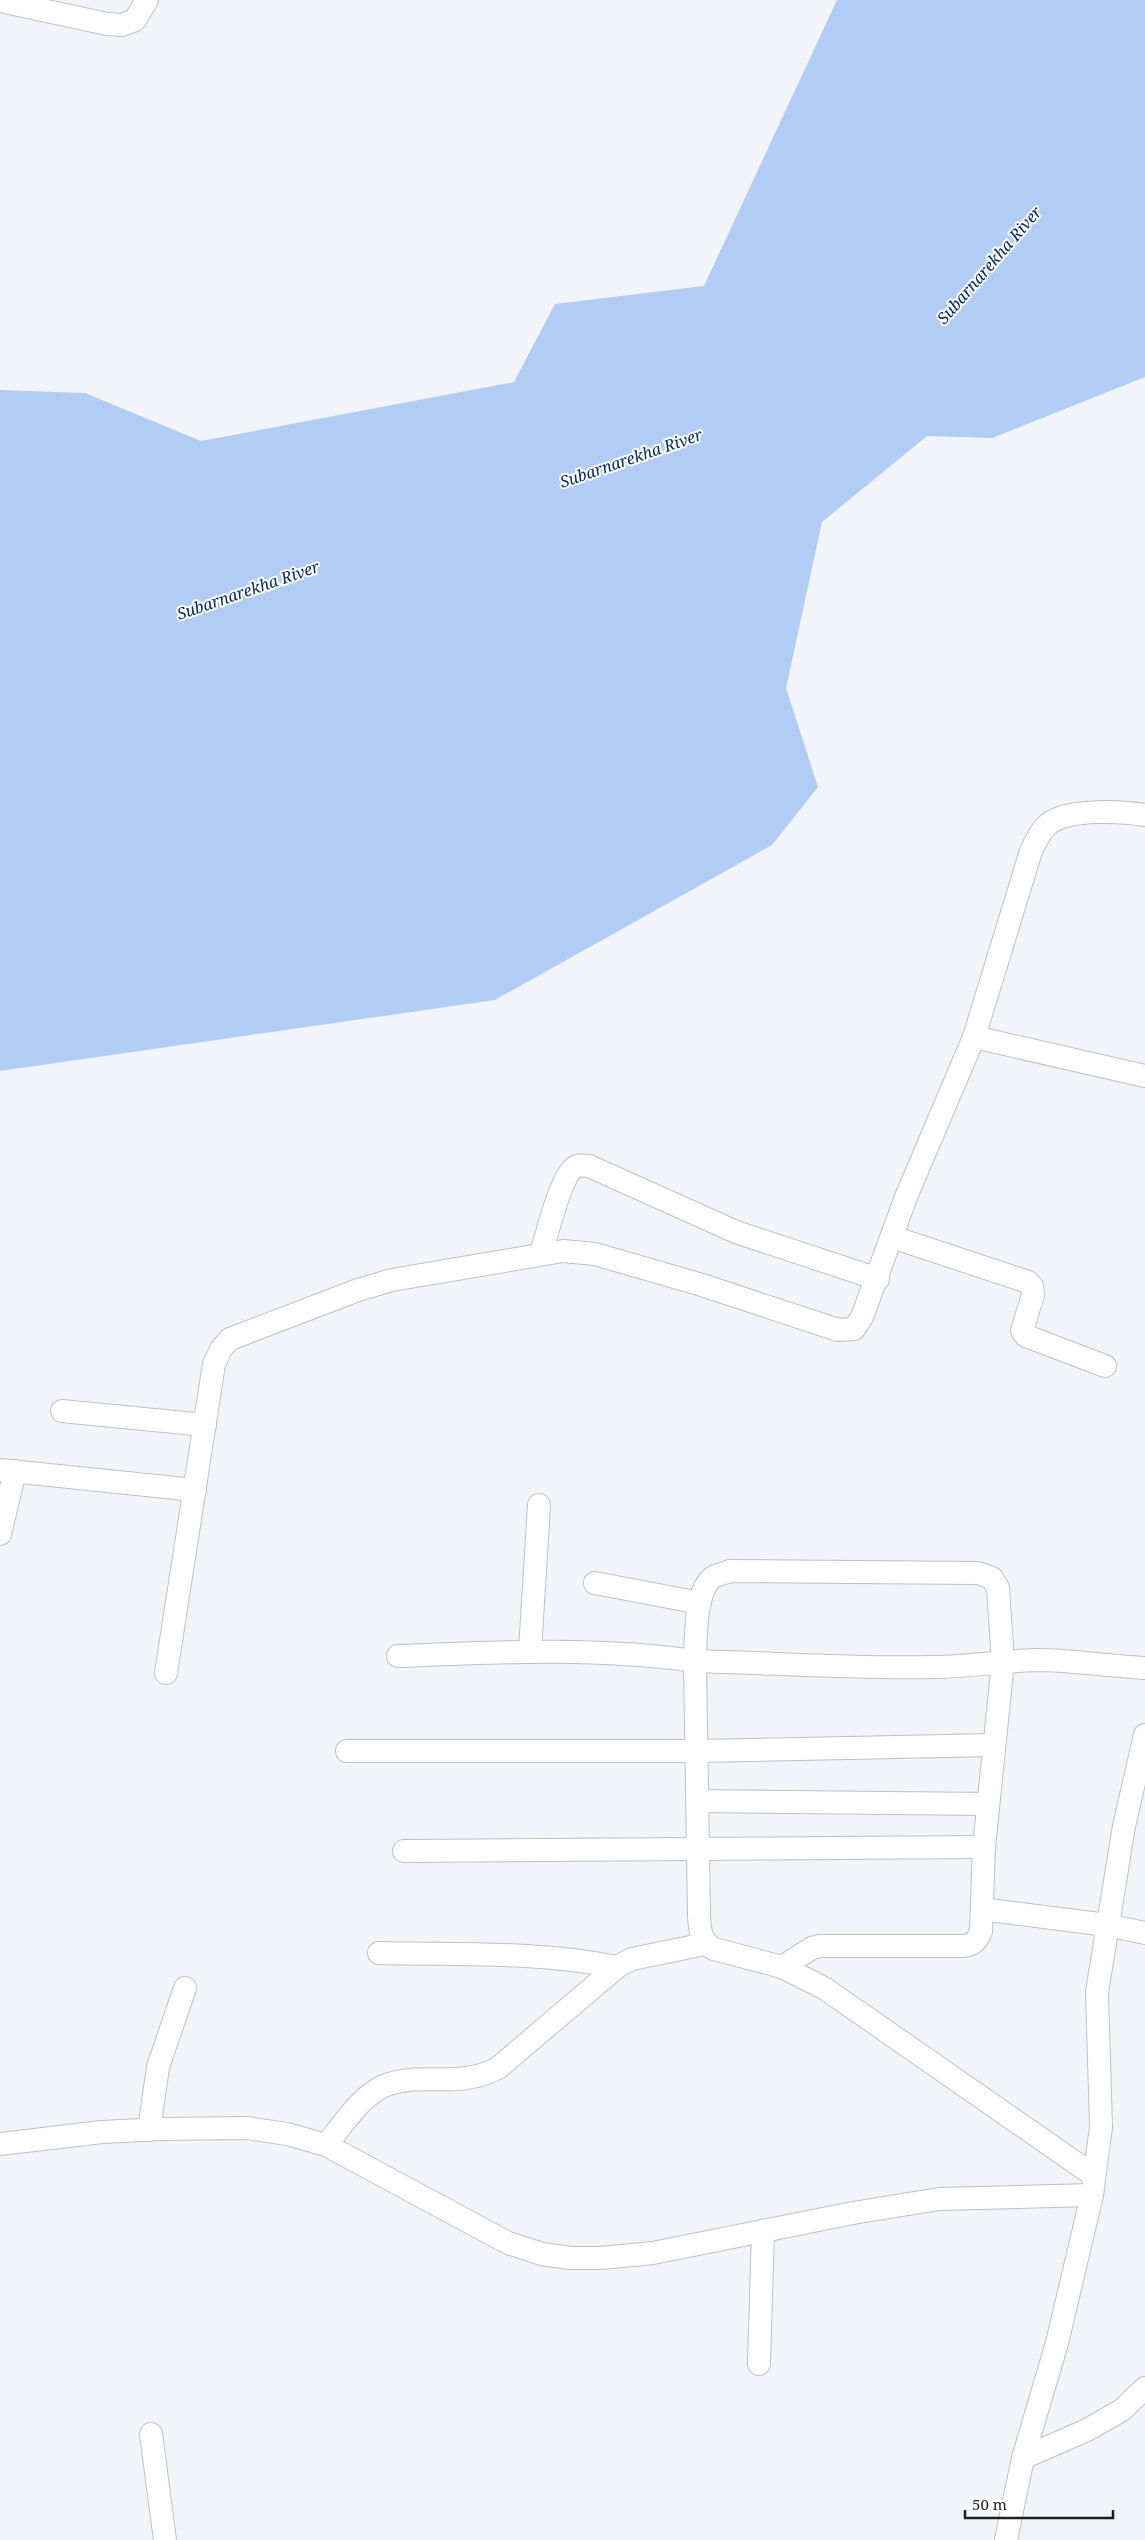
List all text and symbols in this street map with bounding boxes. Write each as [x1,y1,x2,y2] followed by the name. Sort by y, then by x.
[932,201,1047,329] water label: Subarnarekha River
[557,423,706,493] water label: Subarnarekha River
[174,555,323,625] water label: Subarnarekha River
[965,2488,1112,2520] scale bar
[972,2494,1007,2514] text: 50 m

